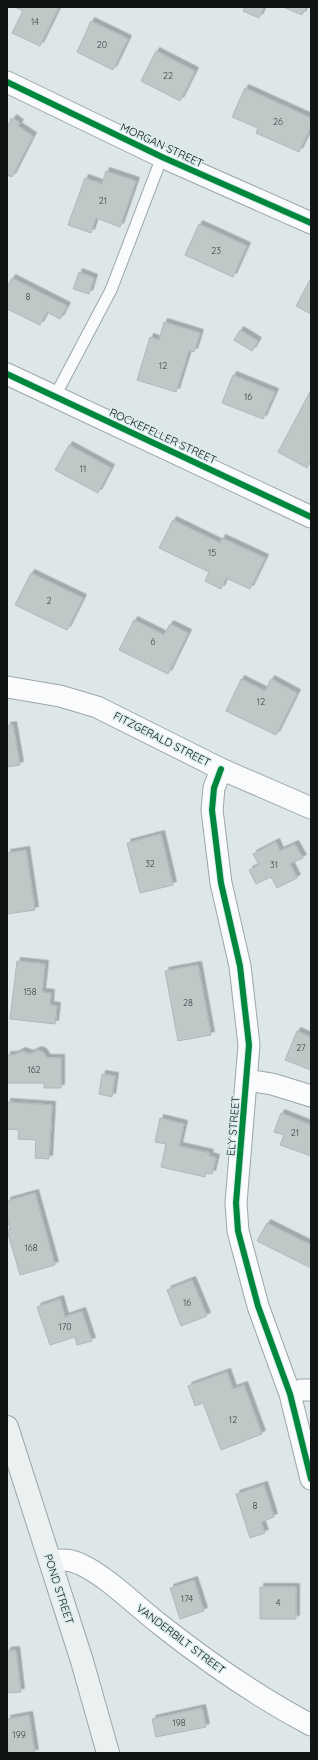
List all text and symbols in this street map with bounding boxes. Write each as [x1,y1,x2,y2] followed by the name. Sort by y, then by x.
[31,16,39,27] house number: 14
[97,39,107,50] house number: 20
[163,70,173,81] house number: 22
[273,116,283,127] house number: 26
[118,120,206,170] street label: MORGAN STREET
[99,195,107,206] house number: 21
[211,245,221,256] house number: 23
[26,291,31,302] house number: 8
[159,360,167,371] house number: 12
[244,391,252,402] house number: 16
[107,405,219,467] street label: ROCKEFELLER STREET
[80,463,86,474] house number: 11
[208,547,216,558] house number: 15
[47,595,52,606] house number: 2
[151,636,156,647] house number: 6
[257,696,265,707] house number: 12
[111,708,213,770] street label: FITZGERALD STREET
[145,858,155,869] house number: 32
[270,859,278,870] house number: 31
[23,986,37,997] house number: 158
[183,997,193,1008] house number: 28
[296,1042,306,1053] house number: 27
[27,1064,41,1075] house number: 162
[223,1095,243,1156] street label: ELY STREET
[291,1127,299,1138] house number: 21
[24,1242,38,1253] house number: 168
[183,1297,191,1308] house number: 16
[58,1321,72,1332] house number: 170
[229,1414,237,1425] house number: 12
[253,1500,258,1511] house number: 8
[41,1552,77,1626] street label: POND STREET
[181,1593,193,1604] house number: 174
[276,1597,281,1608] house number: 4
[134,1601,228,1677] street label: VANDERBILT STREET
[172,1717,186,1728] house number: 198
[12,1729,26,1740] house number: 199

